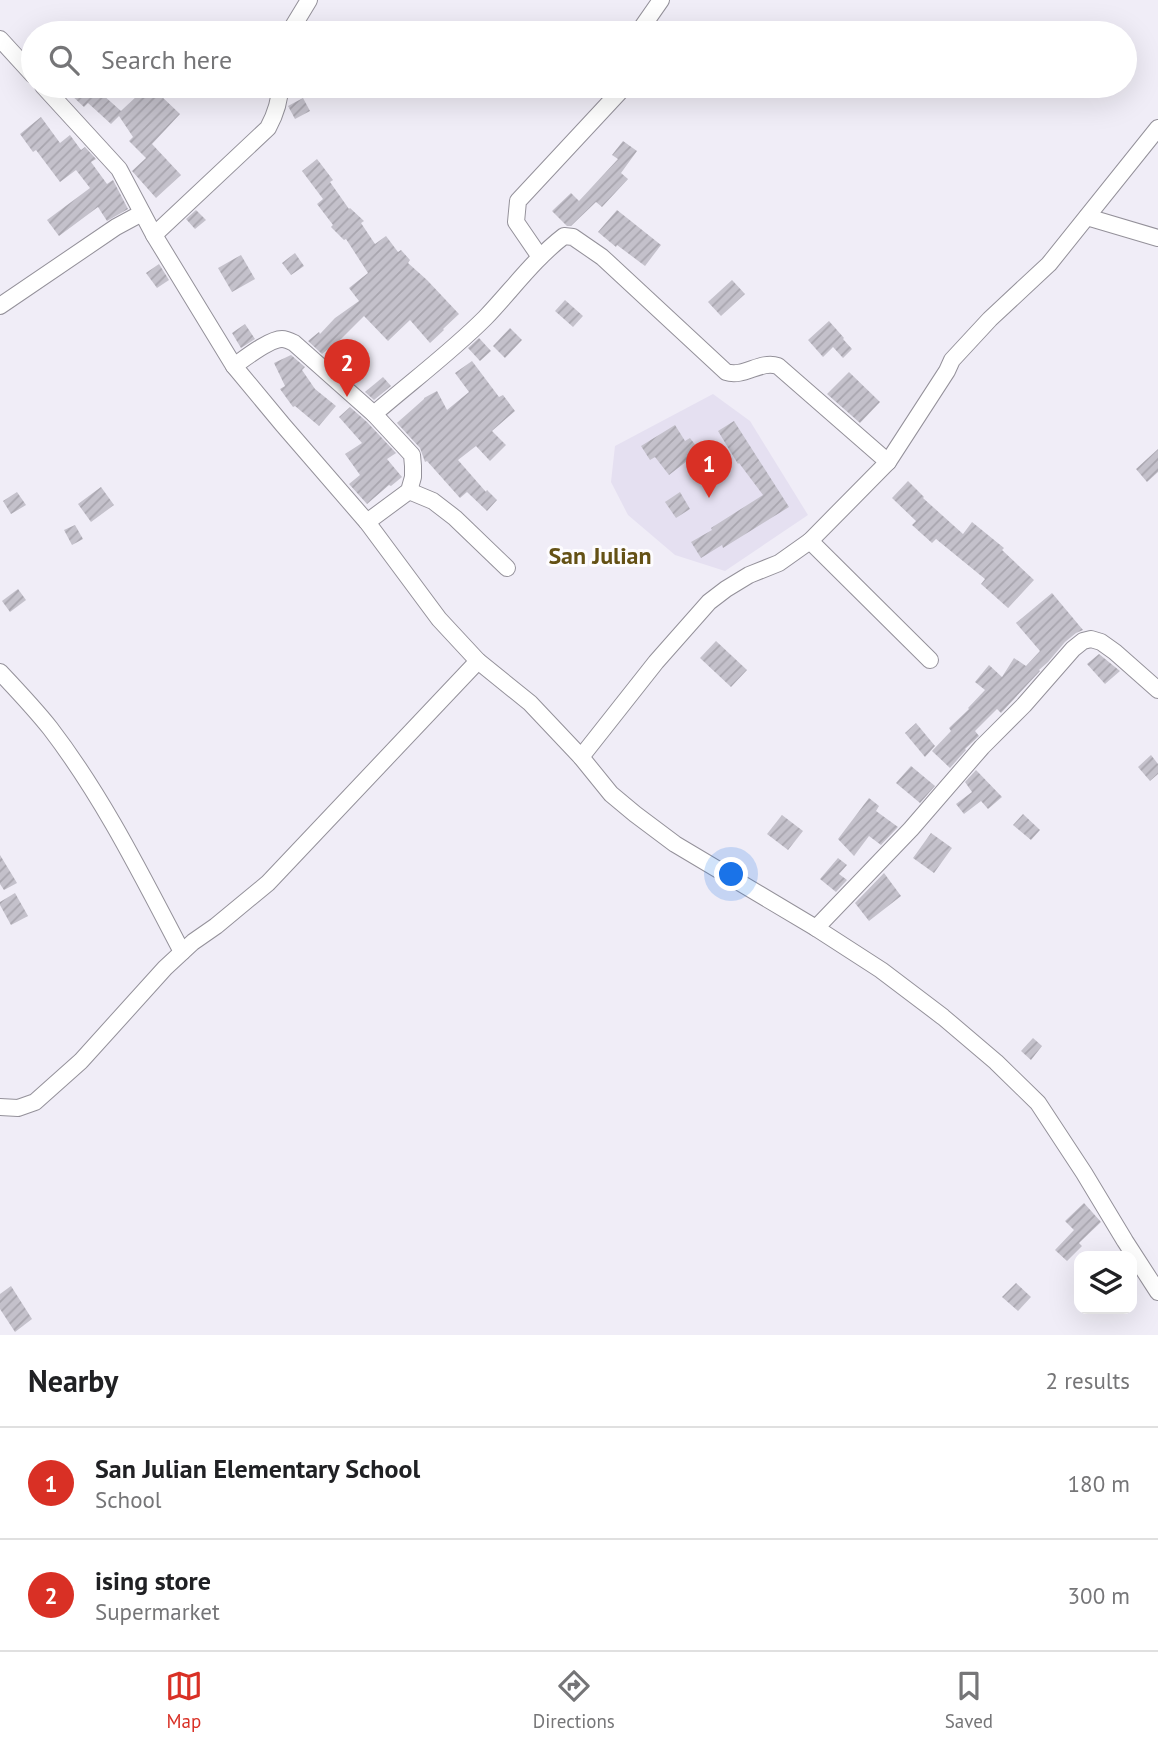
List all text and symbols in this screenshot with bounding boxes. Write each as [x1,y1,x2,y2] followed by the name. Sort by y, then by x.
[21,21,1137,98] search box
[45,41,83,79] icon: search
[101,43,232,76] text: Search here
[324,339,370,397] pin: 2
[686,440,732,498] pin: 1
[548,540,652,571] district label: San Julian
[714,857,748,891] your location
[1074,1251,1137,1314] map controls
[1074,1251,1137,1314] button: layers
[28,1361,118,1400] text: Nearby
[1046,1366,1130,1395] text: 2 results
[95,1452,420,1485] text: San Julian Elementary School
[44,1469,58,1498] text: 1
[1068,1469,1130,1498] text: 180 m
[95,1485,162,1514] text: School
[95,1564,211,1597] text: ising store
[44,1581,58,1610] text: 2
[1068,1581,1130,1610] text: 300 m
[95,1597,220,1626] text: Supermarket
[165,1667,203,1733] tab: Map
[533,1667,615,1733] tab: Directions
[945,1667,993,1733] tab: Saved

